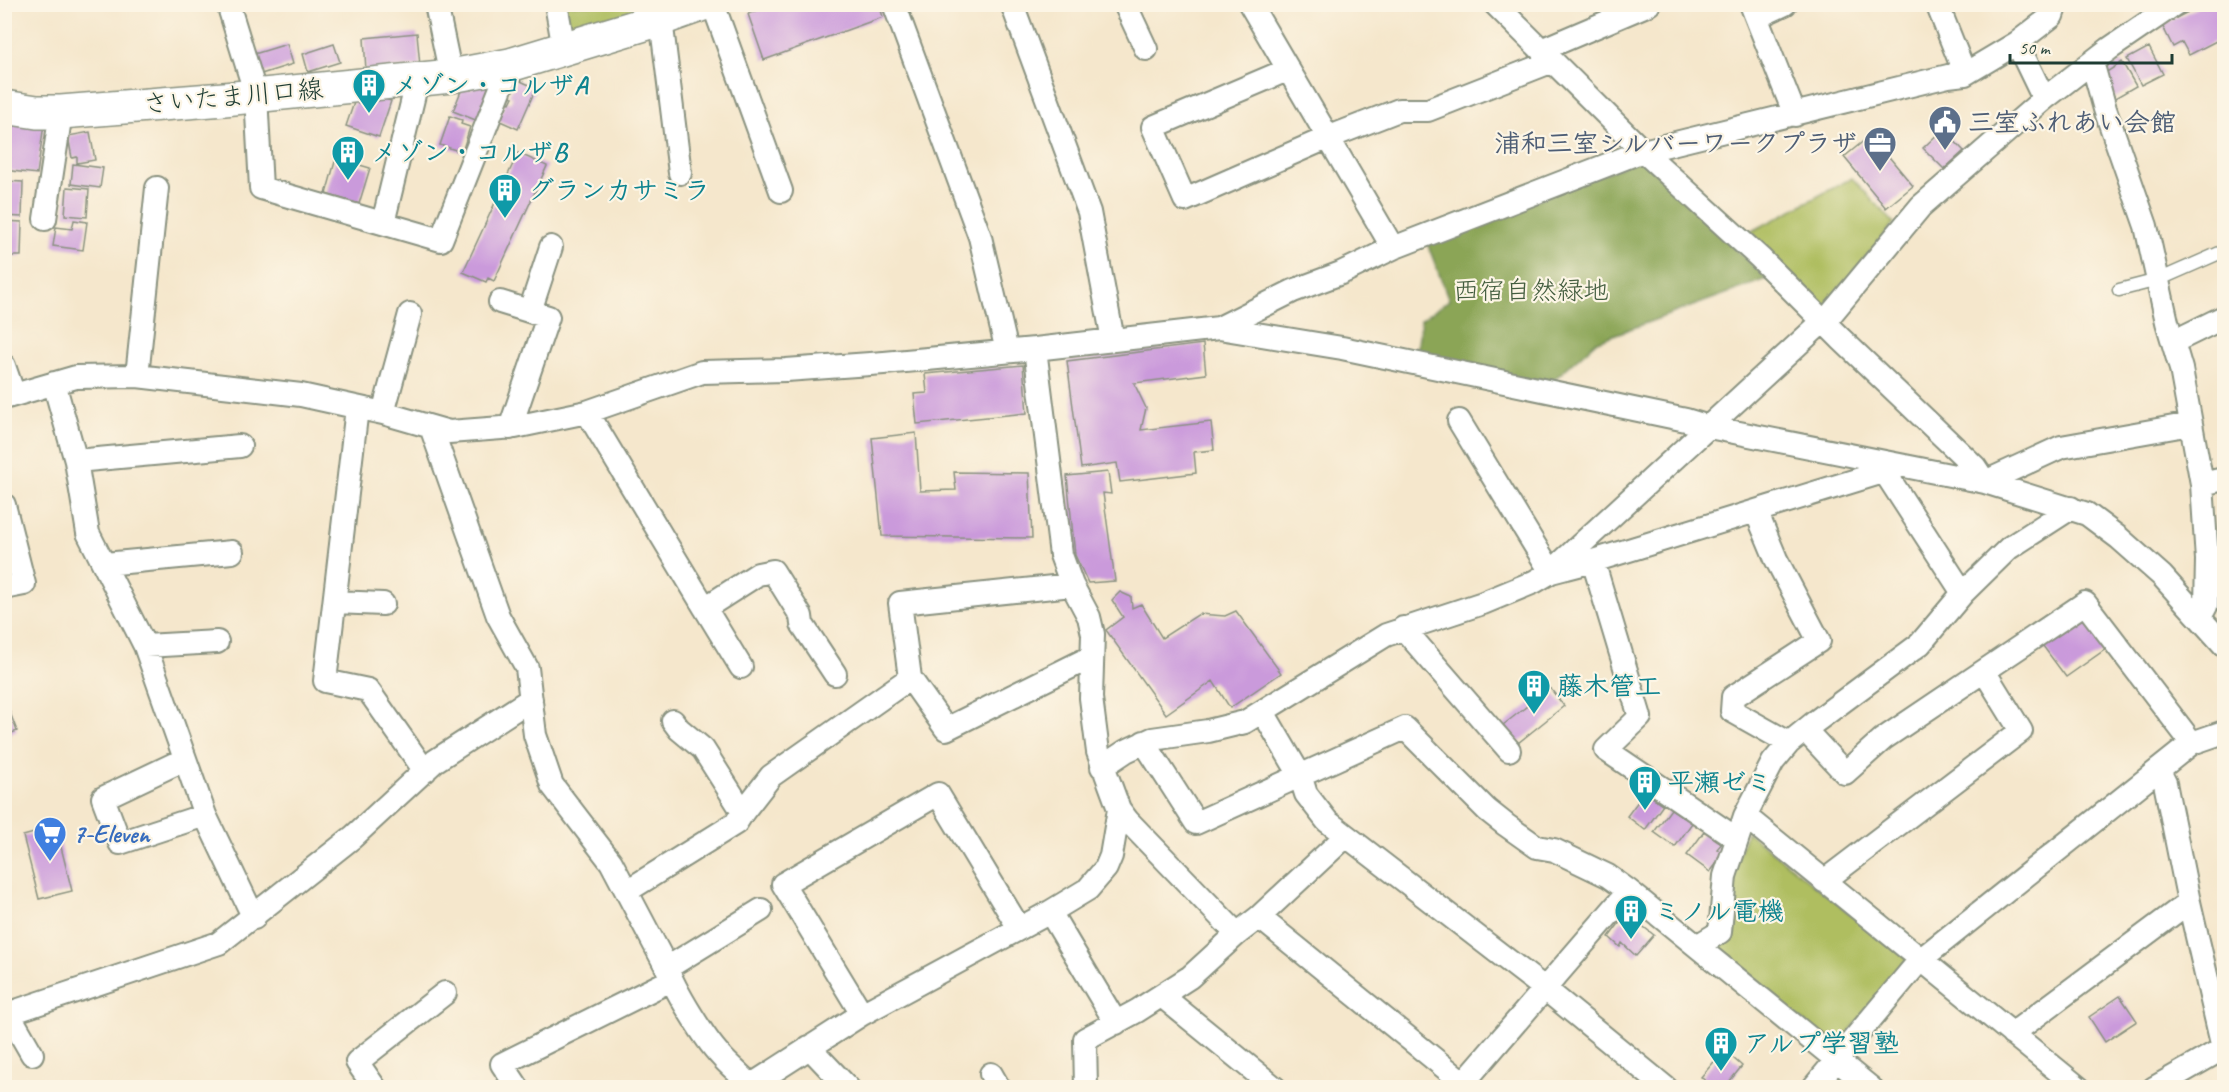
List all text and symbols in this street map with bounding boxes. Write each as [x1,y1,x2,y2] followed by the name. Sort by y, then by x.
[2010,27,2172,65] scale bar
[2019,37,2052,59] text: 50 m
[351,67,387,114] building icon: メゾン・コルザA
[392,69,589,102] place label: メゾン・コルザA
[141,72,325,121] street label: さいたま川口線
[1927,104,1963,151] public building icon: 三室ふれあい会館
[1968,106,2176,139] place label: 三室ふれあい会館
[1862,125,1898,172] office icon: 浦和三室シルバーワークプラザ
[1495,127,1857,160] place label: 浦和三室シルバーワークプラザ
[330,134,366,181] building icon: メゾン・コルザB
[371,136,569,169] place label: メゾン・コルザB
[487,172,523,219] building icon: グランカサミラ
[528,174,710,207] place label: グランカサミラ
[1453,274,1609,307] park label: 西宿自然緑地
[1516,668,1552,715] building icon: 藤木管工
[1557,670,1661,703] place label: 藤木管工
[1627,764,1663,811] building icon: 平瀬ゼミ
[1668,766,1772,799] place label: 平瀬ゼミ
[32,815,68,862] supermarket icon: 7-Eleven
[73,817,152,850] place label: 7-Eleven
[1613,893,1649,940] building icon: ミノル電機
[1654,895,1784,928] place label: ミノル電機
[1703,1025,1739,1072] building icon: アルプ学習塾
[1744,1027,1899,1060] place label: アルプ学習塾

